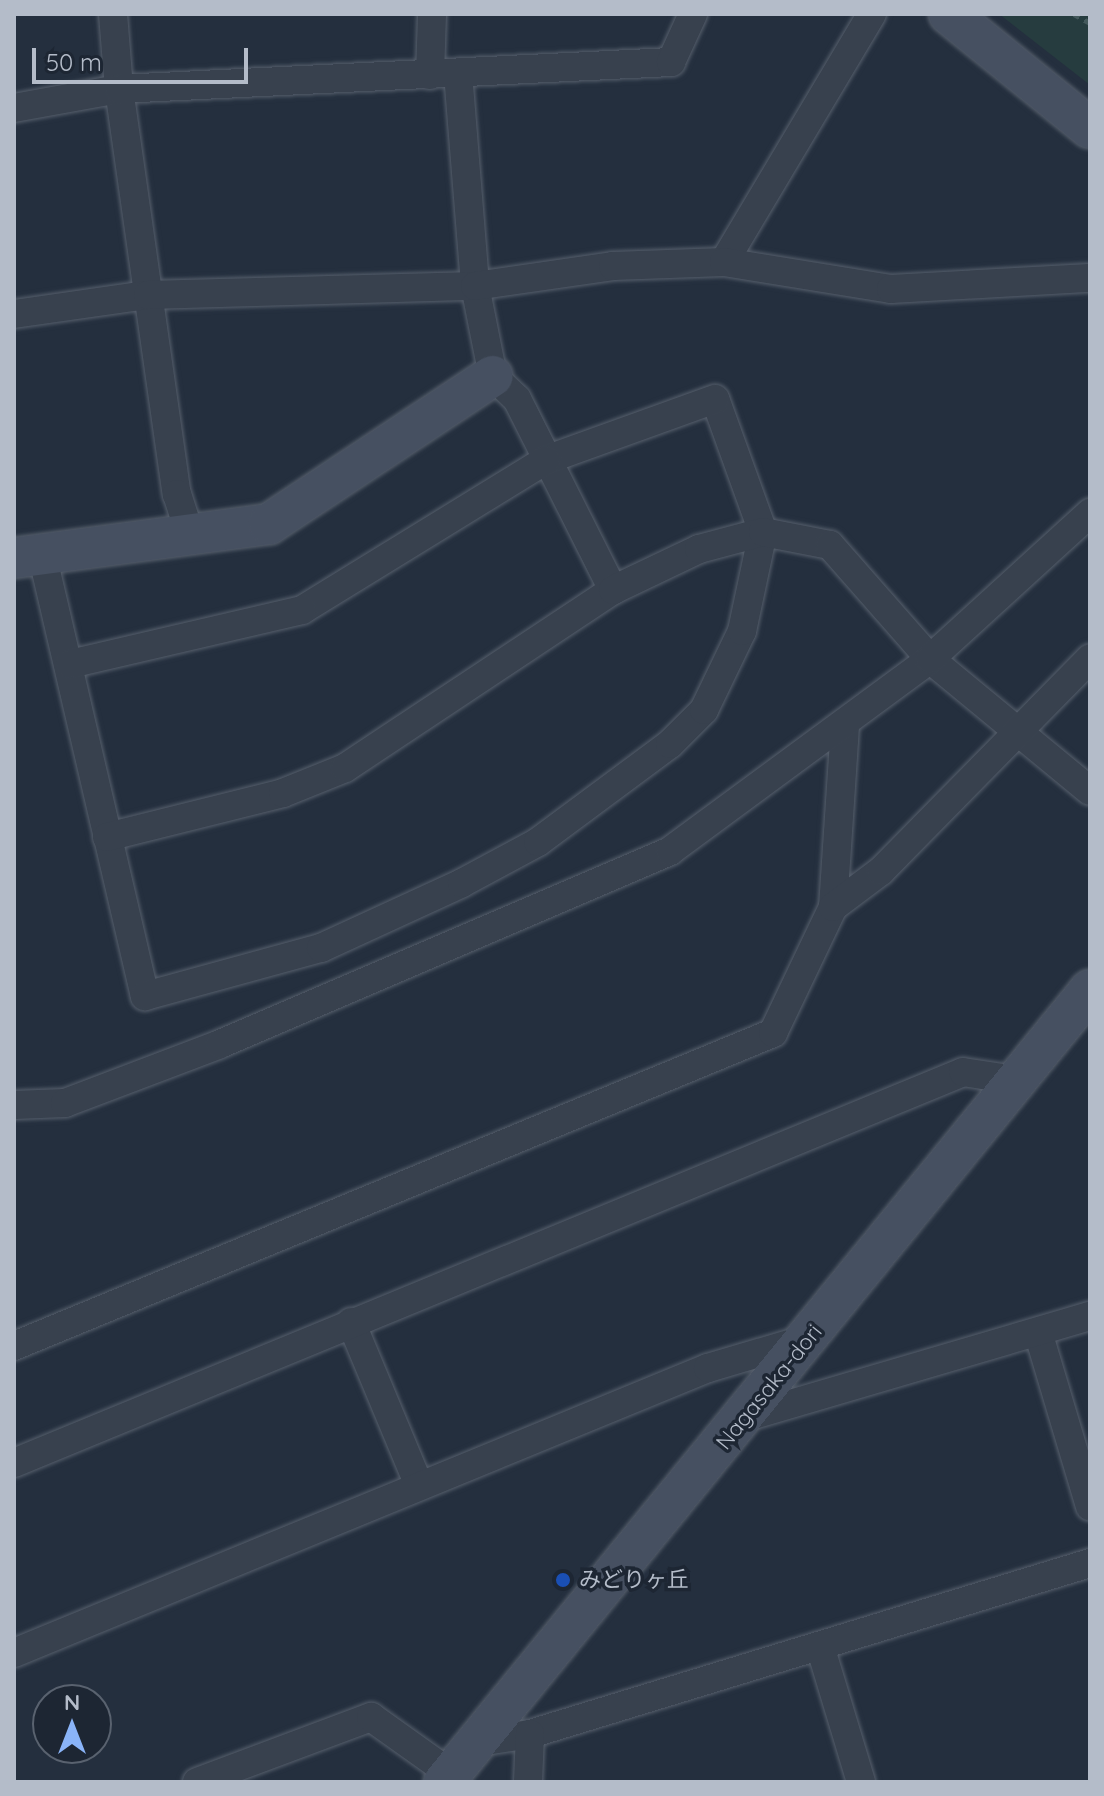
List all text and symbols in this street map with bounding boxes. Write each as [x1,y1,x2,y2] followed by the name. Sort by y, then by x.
[36,32,252,82] scale bar
[46,47,102,77] text: 50 m
[710,1319,828,1455] street label: Nagasaka-dori
[579,1567,689,1593] place label: みどりヶ丘
[554,1571,572,1589] marker: みどりヶ丘
[32,1684,112,1764] north arrow
[64,1688,80,1716] text: N

